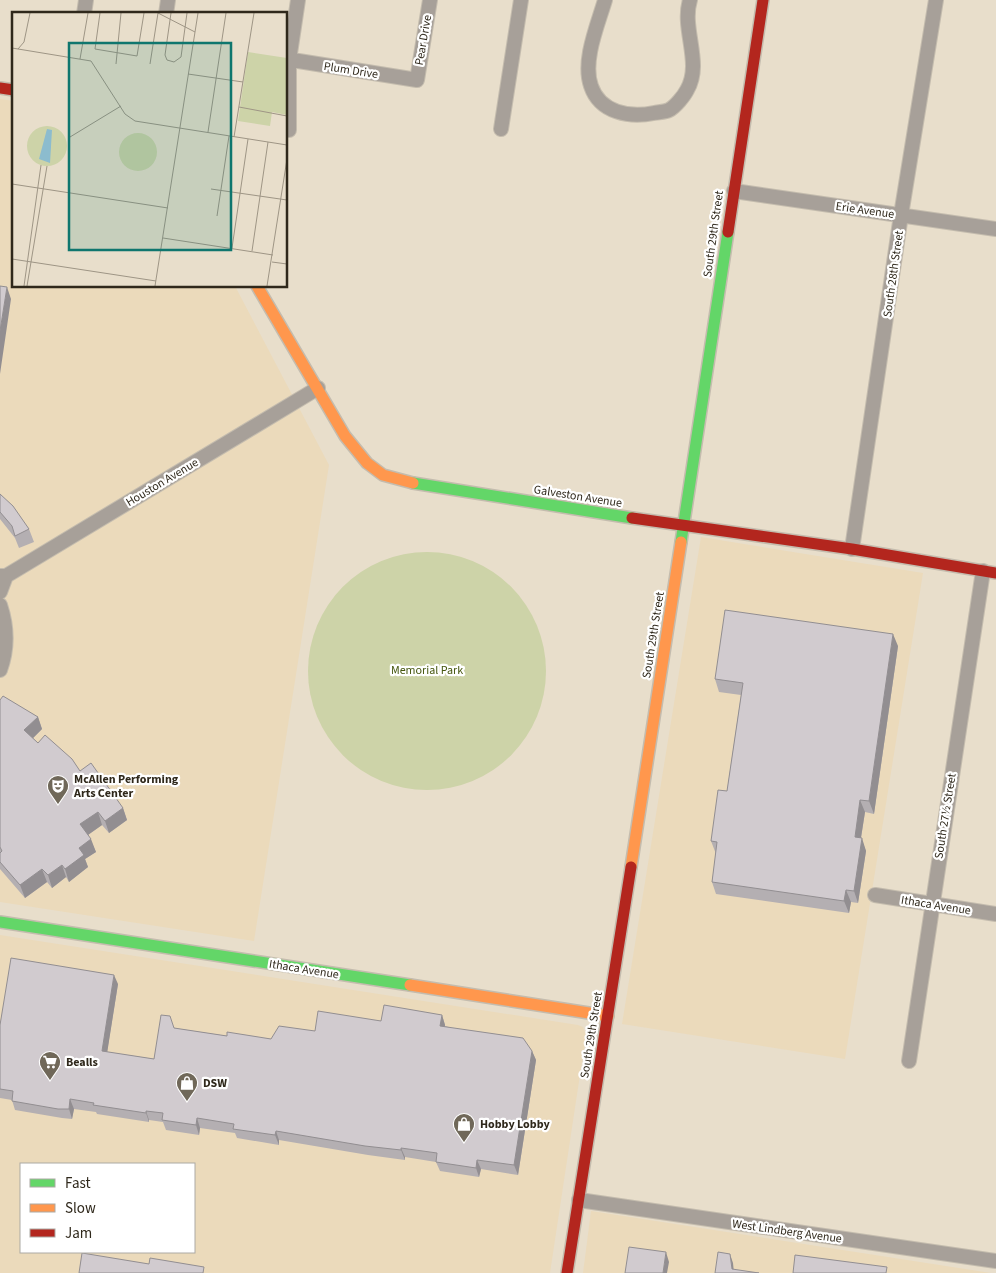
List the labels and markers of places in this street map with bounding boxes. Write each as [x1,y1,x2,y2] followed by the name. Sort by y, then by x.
[73,771,179,802] place label: McAllen Performing Arts Center
[46,774,70,805] theatre icon: McAllen Performing Arts Center
[38,1050,62,1081] supermarket icon: Bealls
[66,1054,98,1071] place label: Bealls
[175,1071,199,1102] shop icon: DSW
[203,1075,227,1092] place label: DSW
[452,1112,476,1143] shop icon: Hobby Lobby
[480,1116,550,1133] place label: Hobby Lobby

